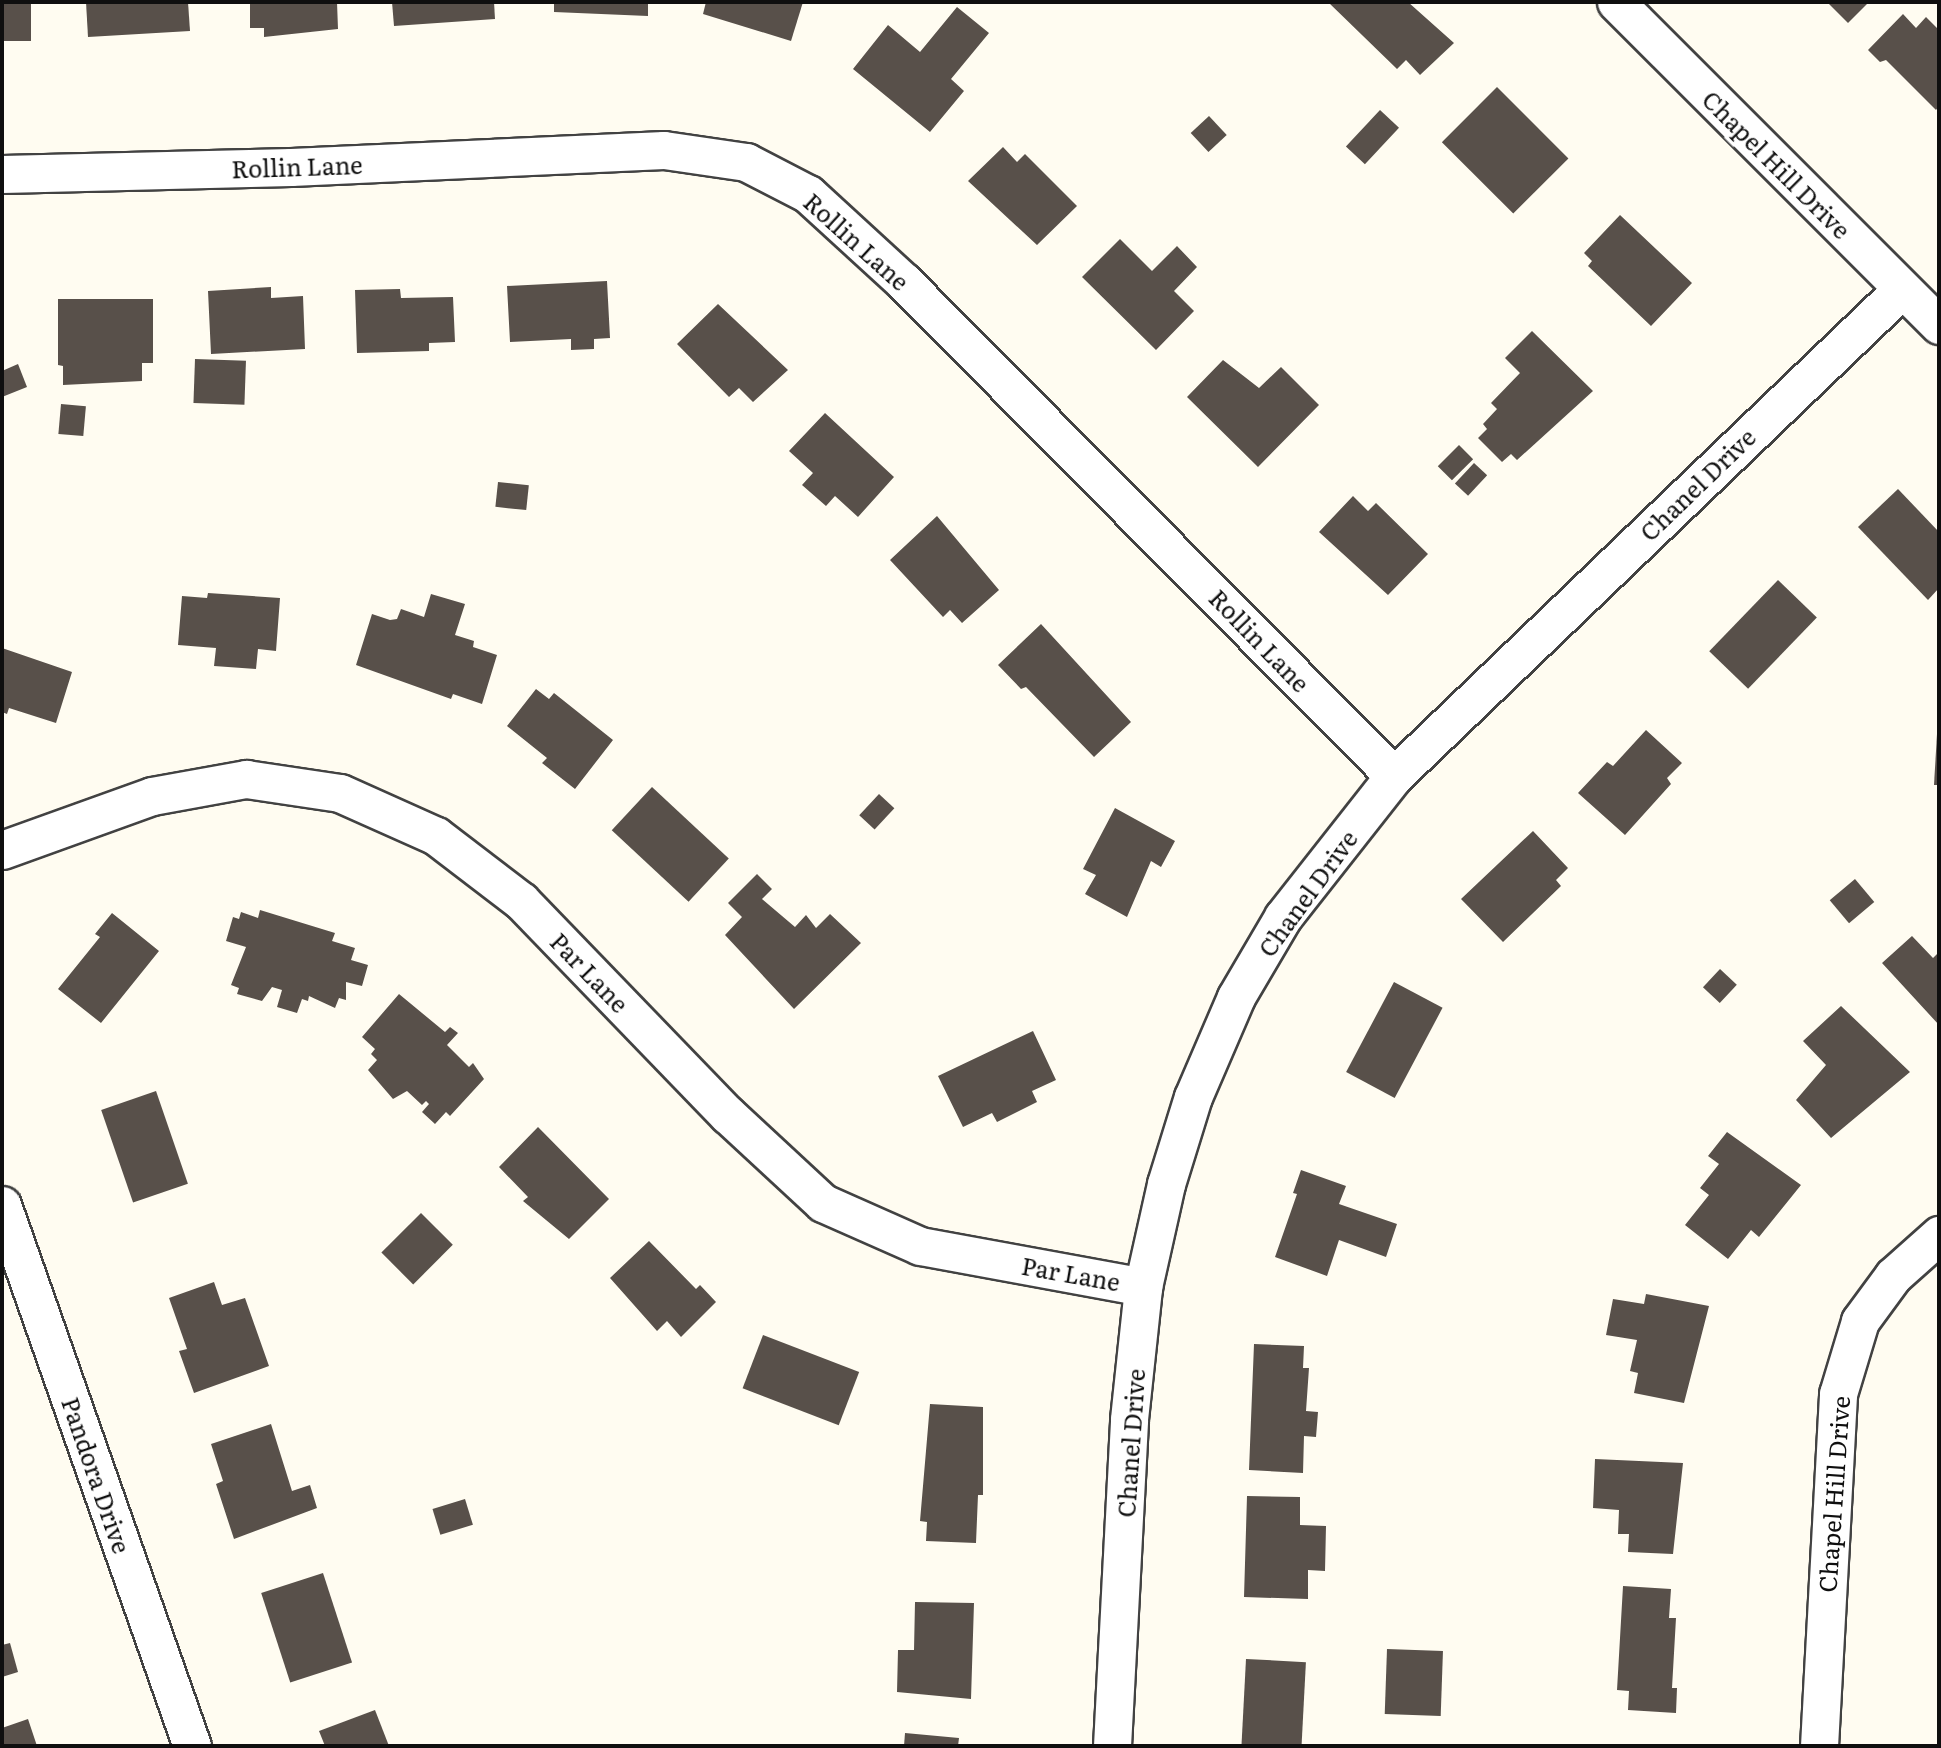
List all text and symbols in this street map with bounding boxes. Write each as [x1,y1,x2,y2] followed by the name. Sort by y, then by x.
[1697,84,1857,244] street label: Chapel Hill Drive
[231,149,363,183] street label: Rollin Lane
[799,186,915,296] street label: Rollin Lane
[1633,422,1761,546] street label: Chanel Drive
[1204,583,1316,697] street label: Rollin Lane
[1252,824,1362,962] street label: Chanel Drive
[545,926,635,1018] street label: Par Lane
[1020,1250,1122,1296] street label: Par Lane
[1110,1368,1150,1518] street label: Chanel Drive
[57,1393,137,1557] street label: Pandora Drive
[1812,1395,1854,1593] street label: Chapel Hill Drive

